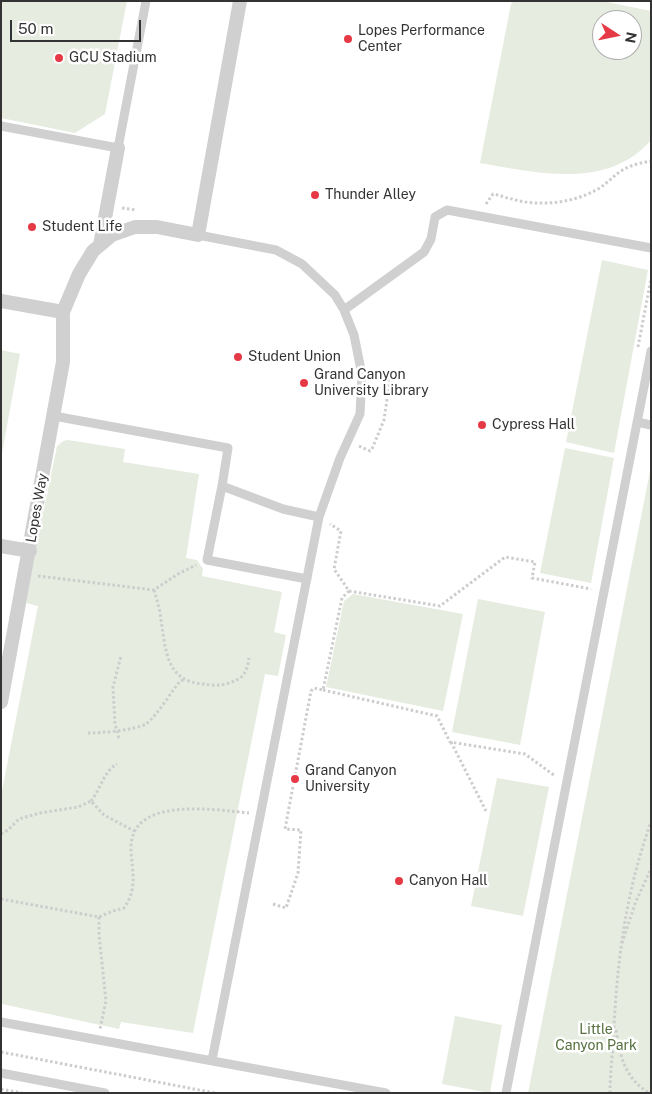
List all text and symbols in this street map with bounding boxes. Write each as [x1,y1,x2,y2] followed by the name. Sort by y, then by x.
[12,10,144,42] scale bar
[592,10,642,60] north arrow
[18,20,53,37] text: 50 m
[358,23,485,56] place label: Lopes Performance Center
[622,31,640,45] text: N
[342,33,354,45] marker: Lopes Performance Center
[69,50,157,66] place label: GCU Stadium
[53,52,65,64] marker: GCU Stadium
[325,187,416,203] place label: Thunder Alley
[309,189,321,201] marker: Thunder Alley
[42,219,122,235] place label: Student Life
[26,221,38,233] marker: Student Life
[248,349,341,365] place label: Student Union
[232,351,244,363] marker: Student Union
[314,367,429,400] place label: Grand Canyon University Library
[298,377,310,389] marker: Grand Canyon University Library
[492,417,575,433] place label: Cypress Hall
[476,419,488,431] marker: Cypress Hall
[23,472,51,544] street label: Lopes Way
[305,763,397,796] place label: Grand Canyon University
[289,773,301,785] marker: Grand Canyon University
[409,873,488,889] place label: Canyon Hall
[393,875,405,887] marker: Canyon Hall
[555,1022,637,1054] park label: Little Canyon Park

